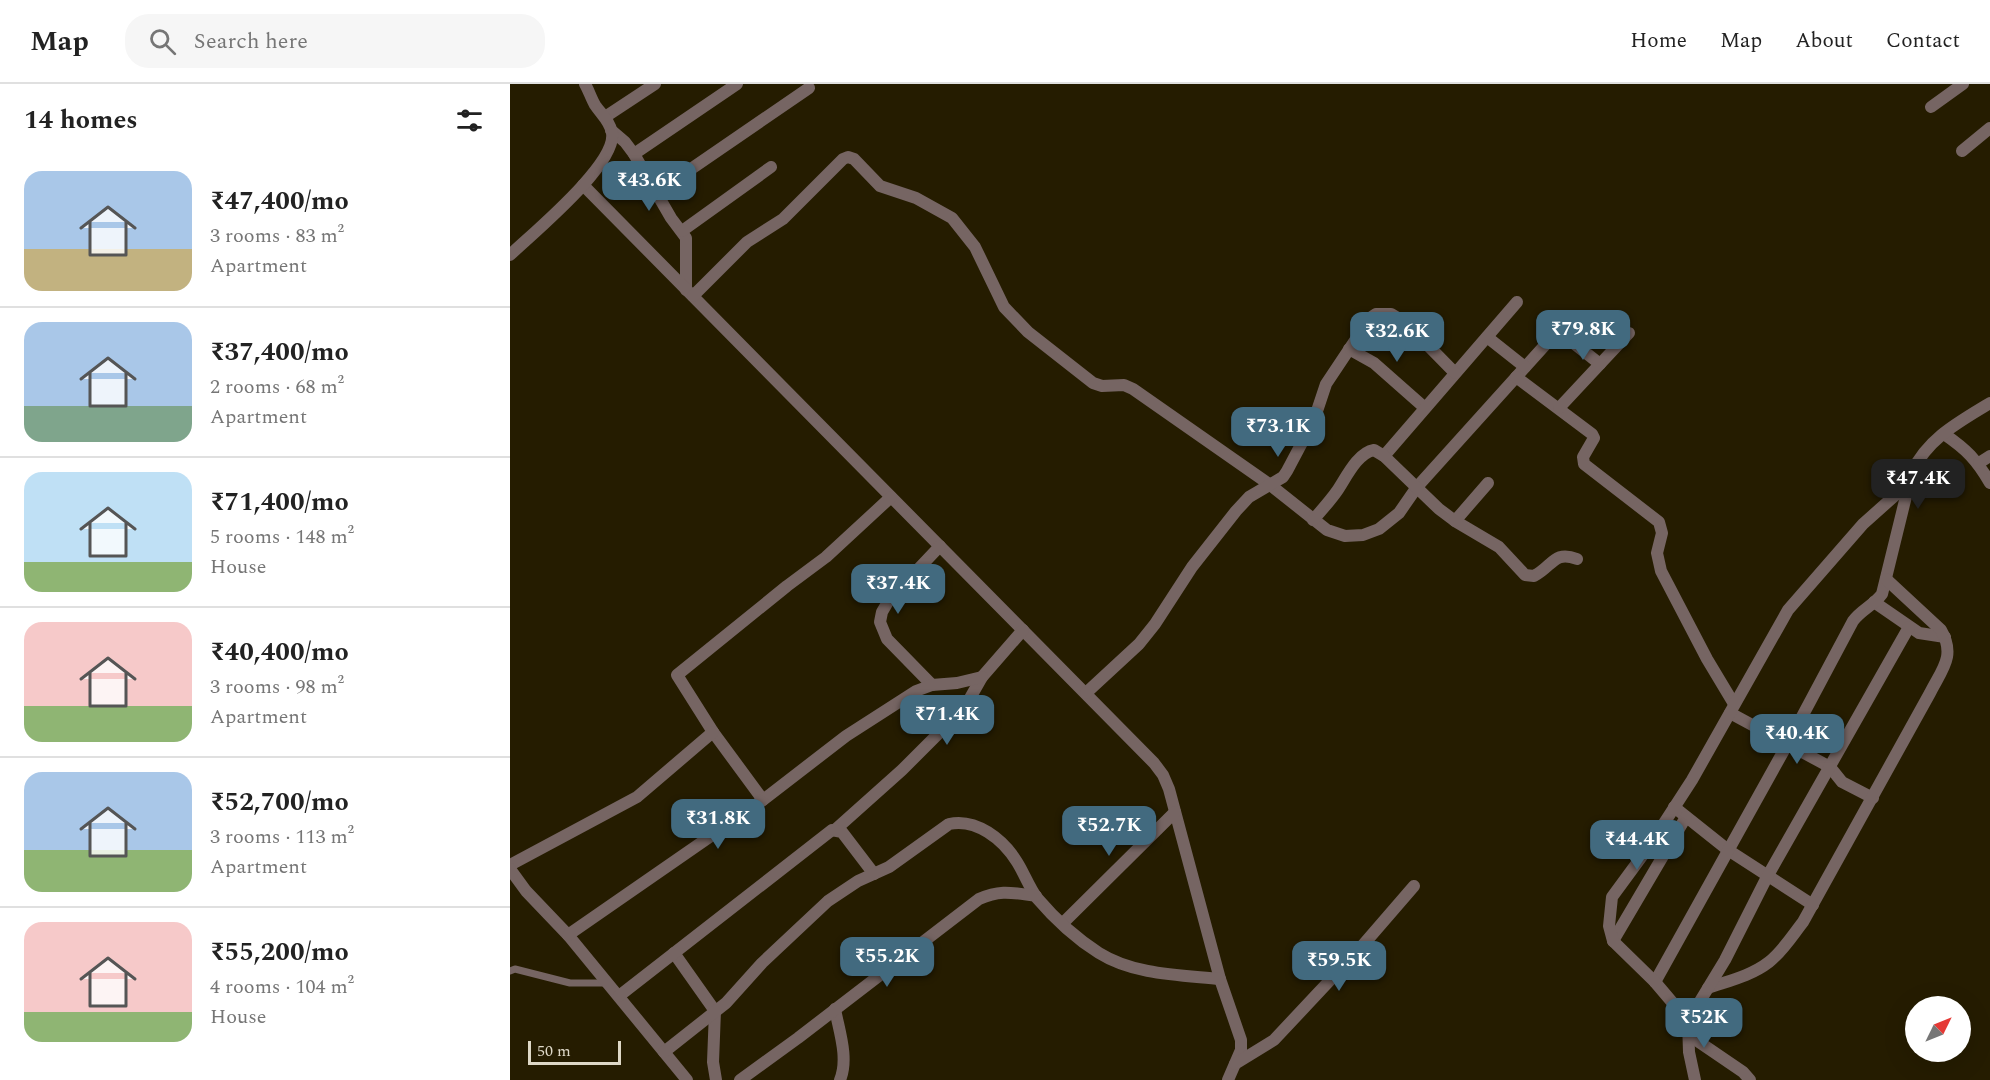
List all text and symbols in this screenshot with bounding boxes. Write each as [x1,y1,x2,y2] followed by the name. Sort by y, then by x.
[125,14,545,68] search box
[30,20,89,63] text: Map
[146,25,179,58] icon: search
[194,25,308,58] text: Search here
[1630,25,1687,57] text: Home
[1720,25,1762,57] text: Map
[1795,25,1853,57] text: About
[1886,25,1960,57] text: Contact
[24,100,138,140] text: 14 homes
[453,104,486,137] icon: filters
[600,161,698,212] pin: ₹43.6K
[616,165,682,195] text: ₹43.6K
[210,181,349,221] text: ₹47,400/mo
[72,195,144,267] icon: home
[210,221,344,251] text: 3 rooms · 83 m²
[210,251,307,281] text: Apartment
[1534,310,1632,361] pin: ₹79.8K
[1348,312,1446,363] pin: ₹32.6K
[1550,314,1616,344] text: ₹79.8K
[1364,316,1430,346] text: ₹32.6K
[210,332,349,372] text: ₹37,400/mo
[72,346,144,418] icon: home
[210,372,344,402] text: 2 rooms · 68 m²
[210,402,307,432] text: Apartment
[1229,407,1327,458] pin: ₹73.1K
[1245,411,1311,441] text: ₹73.1K
[1869,459,1967,510] pin: ₹47.4K
[1885,463,1951,493] text: ₹47.4K
[210,482,349,522] text: ₹71,400/mo
[72,496,144,568] icon: home
[210,522,354,552] text: 5 rooms · 148 m²
[210,552,267,582] text: House
[849,564,947,615] pin: ₹37.4K
[865,568,931,598] text: ₹37.4K
[210,632,349,672] text: ₹40,400/mo
[72,646,144,718] icon: home
[210,672,344,702] text: 3 rooms · 98 m²
[898,695,996,746] pin: ₹71.4K
[914,699,980,729] text: ₹71.4K
[210,702,307,732] text: Apartment
[1748,714,1846,765] pin: ₹40.4K
[1764,718,1830,748] text: ₹40.4K
[210,782,349,822] text: ₹52,700/mo
[72,796,144,868] icon: home
[669,799,767,850] pin: ₹31.8K
[685,803,751,833] text: ₹31.8K
[1060,806,1158,857] pin: ₹52.7K
[1076,810,1142,840] text: ₹52.7K
[1588,820,1686,871] pin: ₹44.4K
[210,822,354,852] text: 3 rooms · 113 m²
[1604,824,1670,854] text: ₹44.4K
[210,852,307,882] text: Apartment
[210,932,349,972] text: ₹55,200/mo
[838,937,936,988] pin: ₹55.2K
[854,941,920,971] text: ₹55.2K
[1290,941,1388,992] pin: ₹59.5K
[1306,945,1372,975] text: ₹59.5K
[72,946,144,1018] icon: home
[210,972,354,1002] text: 4 rooms · 104 m²
[1905,996,1971,1062] north arrow
[1905,996,1971,1062] map controls
[1668,998,1740,1049] pin: ₹52K
[210,1002,267,1032] text: House
[1679,1002,1729,1032] text: ₹52K
[528,1038,621,1066] scale bar
[537,1039,571,1063] text: 50 m

